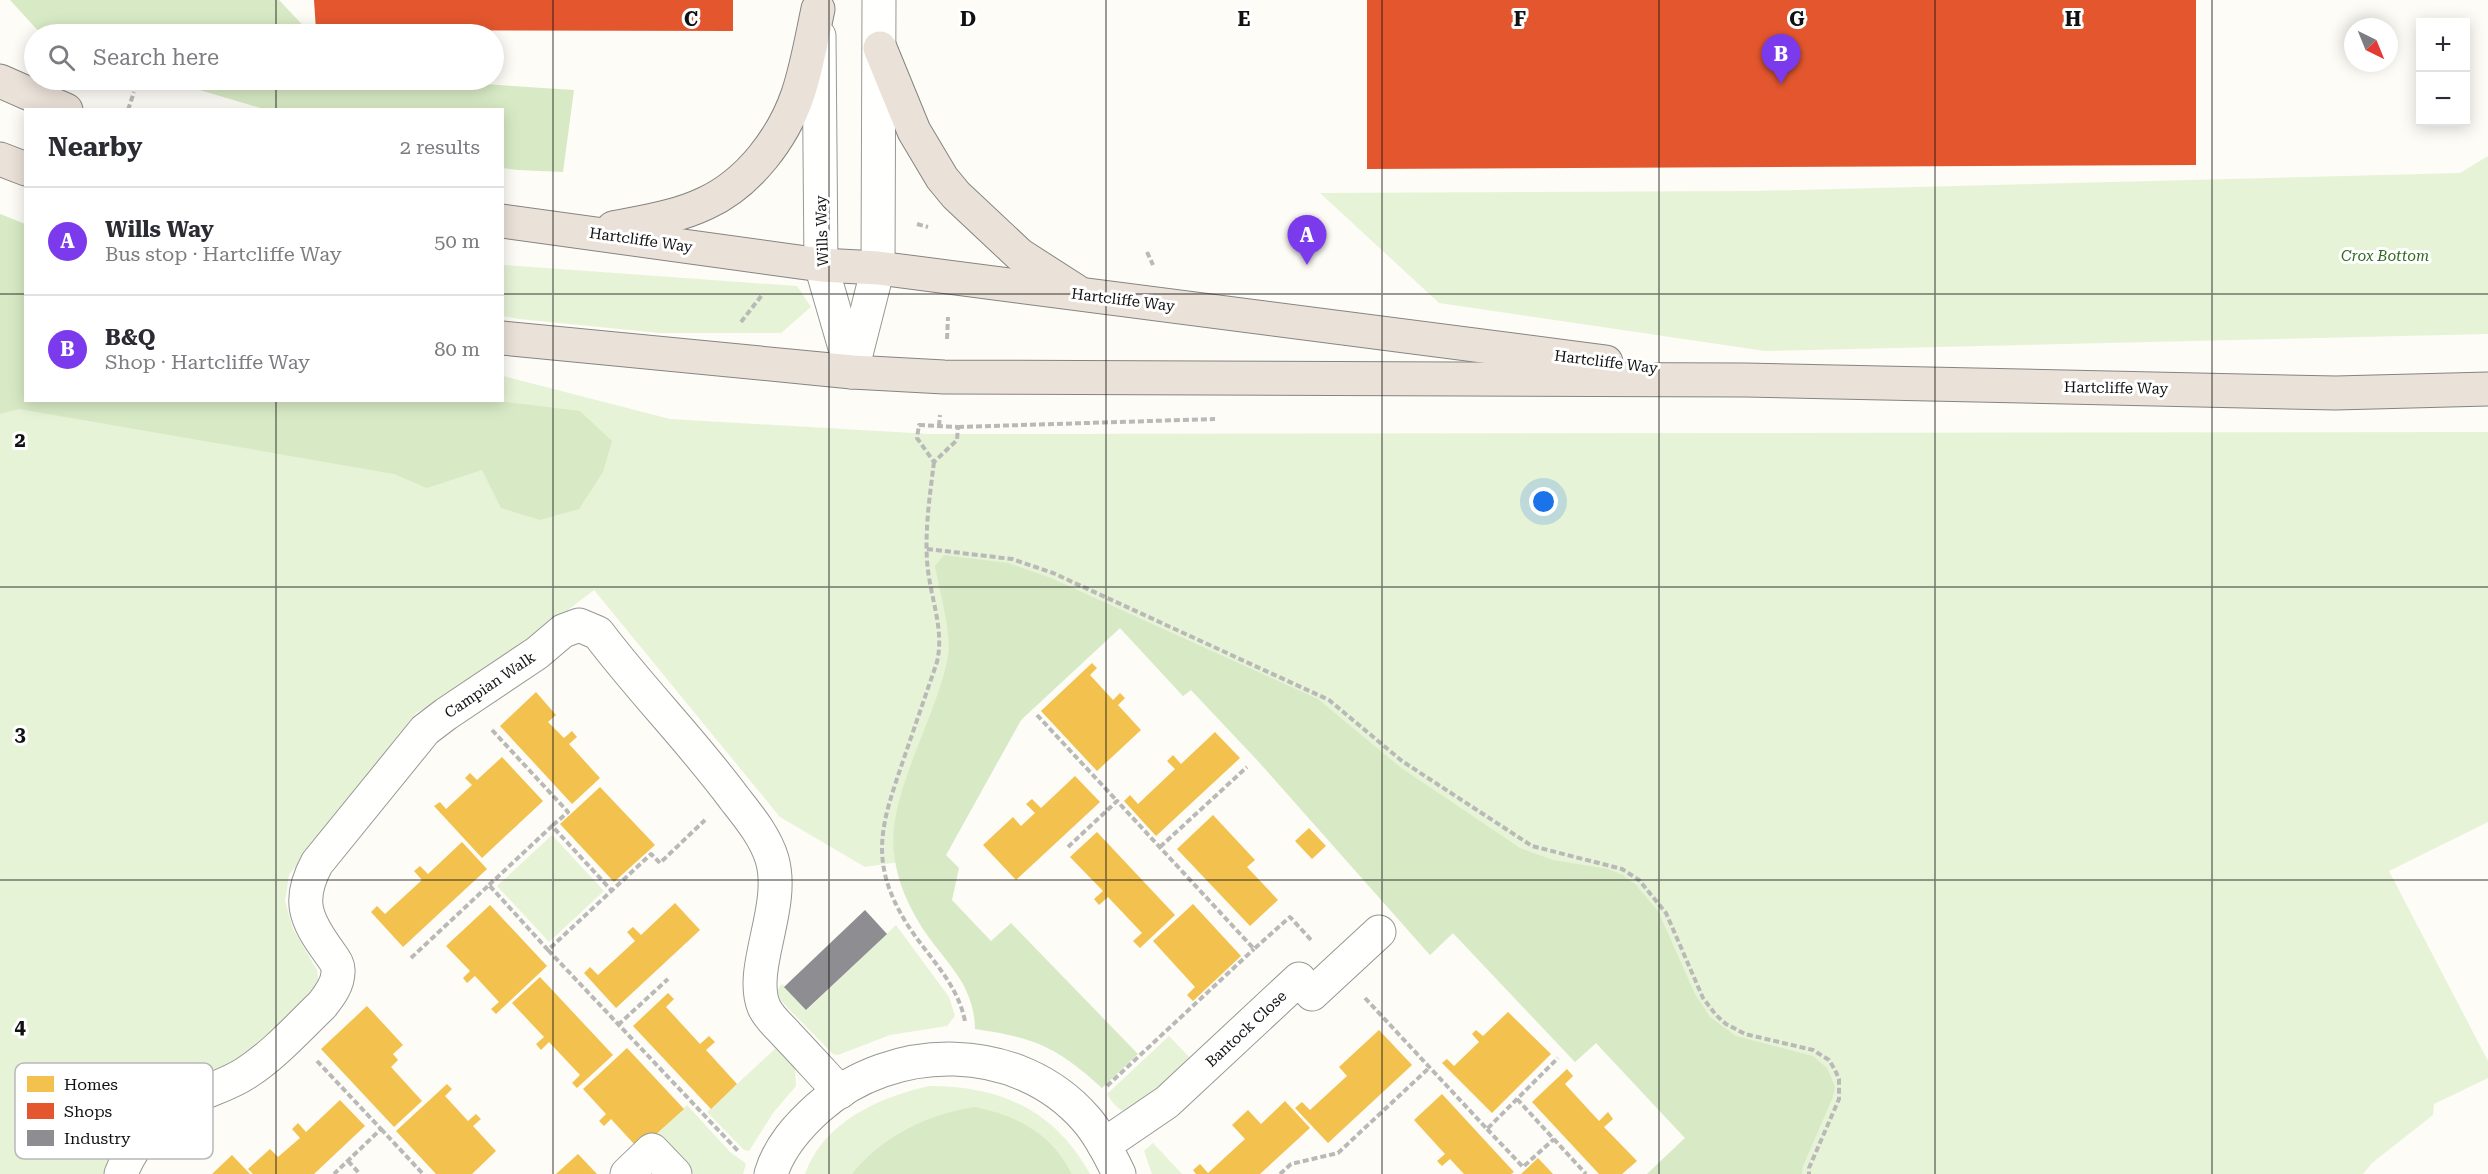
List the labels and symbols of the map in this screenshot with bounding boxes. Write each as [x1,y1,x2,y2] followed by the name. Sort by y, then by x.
[684,7,698,31] text: C
[960,7,976,31] text: D
[1238,7,1251,31] text: E
[1514,7,1526,31] text: F
[1789,7,1805,31] text: G
[2065,7,2081,31] text: H
[2344,18,2398,72] north arrow
[1762,34,1800,84] pin: B
[812,195,832,267] street label: Wills Way
[1288,216,1326,265] pin: A
[588,224,694,256] street label: Hartcliffe Way
[2341,247,2429,265] park label: Crox Bottom
[1070,285,1176,315] street label: Hartcliffe Way
[1553,347,1659,377] street label: Hartcliffe Way
[2064,378,2168,398] street label: Hartcliffe Way
[14,428,26,452] text: 2
[1529,487,1558,516] your location
[441,648,539,722] street label: Campian Walk
[14,722,26,746] text: 3
[1202,987,1290,1071] street label: Bantock Close
[14,1015,26,1039] text: 4
[15,1063,213,1159] legend
[64,1075,118,1094] text: Homes
[64,1102,113,1121] text: Shops
[64,1129,131,1148] text: Industry

